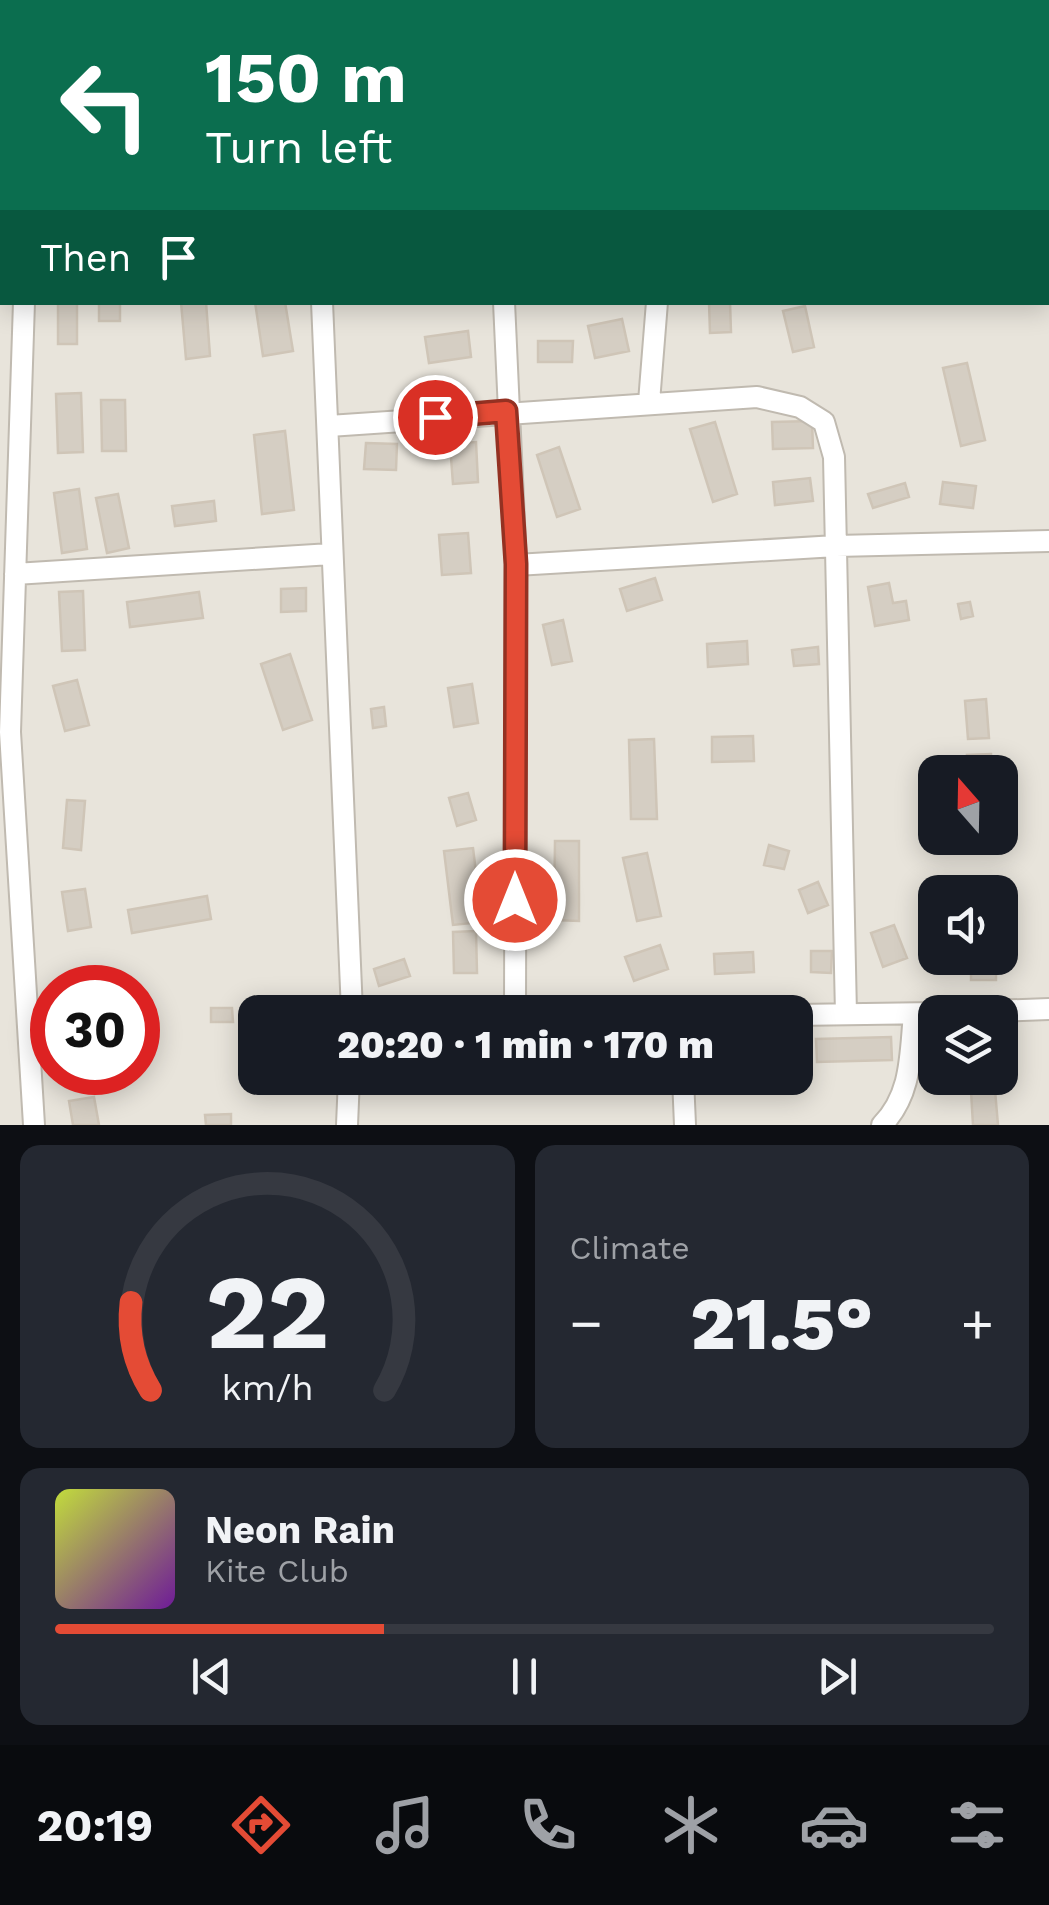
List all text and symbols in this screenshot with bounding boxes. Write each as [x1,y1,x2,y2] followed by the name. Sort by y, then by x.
[205,37,407,119] text: 150 m
[40,40,170,170] icon: left
[205,121,392,174] text: Turn left
[151,230,206,285] icon: arrive
[40,236,131,280] text: Then
[393,375,478,460] pin
[408,390,463,445] icon: arrive
[918,755,1018,855] north arrow
[918,755,1018,1095] map controls
[463,848,567,952] position arrow
[918,875,1018,975] button: sound
[30,965,160,1095] speed limit sign: 30
[918,995,1018,1095] button: layers
[337,1023,714,1067] text: 20:20 · 1 min · 170 m
[570,1229,690,1267] text: Climate
[205,1251,329,1373] text: 22
[690,1279,873,1367] text: 21.5°
[570,1291,603,1355] text: −
[961,1291,994,1355] text: +
[221,1367,313,1409] text: km/h
[205,1508,395,1552] text: Neon Rain
[205,1552,349,1590] text: Kite Club
[184,1649,239,1704] icon: previous
[497,1649,552,1704] icon: pause
[810,1649,865,1704] icon: next
[226,1790,296,1860] icon: directions
[370,1790,440,1860] icon: music
[513,1790,583,1860] icon: phone
[656,1790,726,1860] icon: climate
[799,1790,869,1860] icon: car
[942,1790,1012,1860] icon: filters
[37,1799,153,1852] text: 20:19

